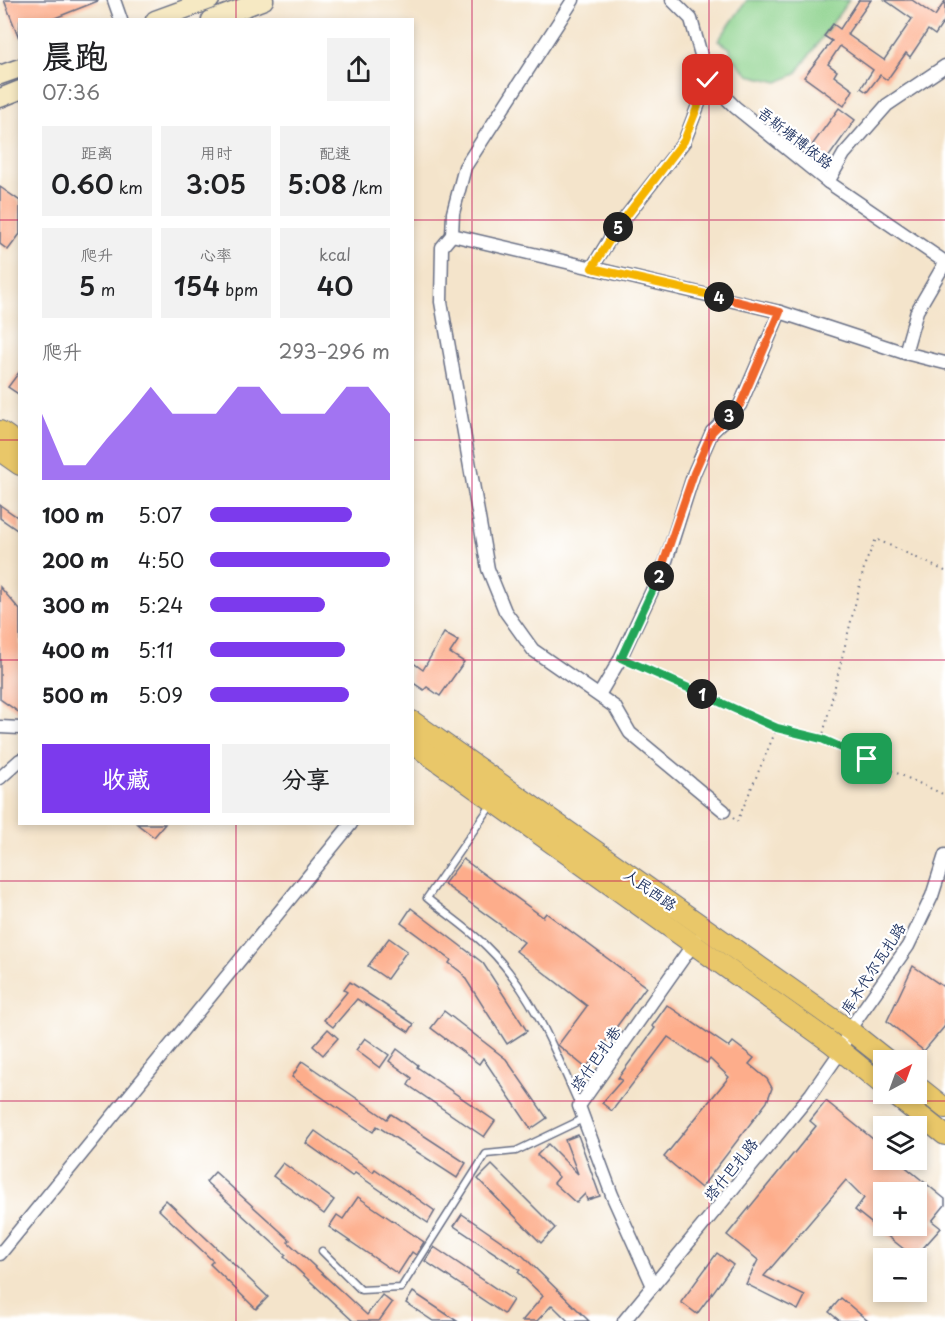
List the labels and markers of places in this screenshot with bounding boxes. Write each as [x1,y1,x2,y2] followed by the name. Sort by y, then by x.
[682,54,733,105] pin
[603,212,633,242] pin: 5
[704,282,734,312] pin: 4
[714,400,744,430] pin: 3
[644,561,674,591] pin: 2
[687,679,717,709] pin: 1
[841,733,892,784] pin

